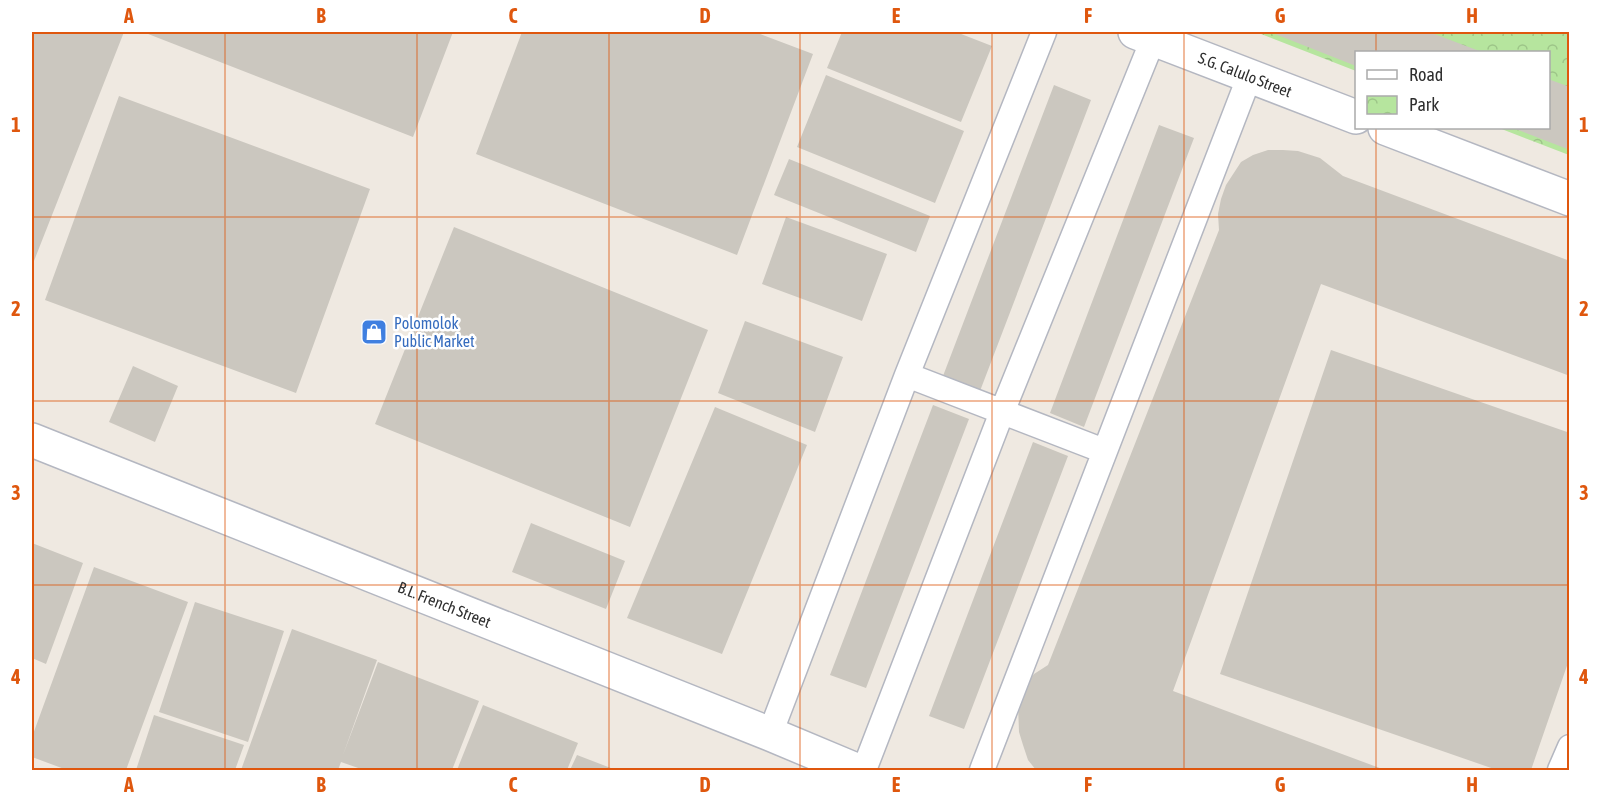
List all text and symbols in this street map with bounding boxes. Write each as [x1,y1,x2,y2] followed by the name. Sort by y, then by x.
[123,4,134,27] text: A
[316,4,326,27] text: B
[509,4,518,27] text: C
[699,4,711,27] text: D
[892,4,901,27] text: E
[1084,4,1092,27] text: F
[1275,4,1286,27] text: G
[1466,4,1478,27] text: H
[1196,48,1295,101] street label: S.G. Calulo Street
[1355,51,1550,129] legend
[1409,64,1443,85] text: Road
[1409,94,1439,115] text: Park
[11,113,21,136] text: 1
[1579,113,1589,136] text: 1
[11,297,21,320] text: 2
[1579,297,1589,320] text: 2
[394,314,475,350] place label: Polomolok Public Market
[359,317,389,347] shop icon: Polomolok Public Market
[11,481,21,504] text: 3
[1579,481,1589,504] text: 3
[395,578,494,631] street label: B.L. French Street
[10,665,21,688] text: 4
[1578,665,1589,688] text: 4
[123,773,134,796] text: A
[316,773,326,796] text: B
[509,773,518,796] text: C
[699,773,711,796] text: D
[892,773,901,796] text: E
[1084,773,1092,796] text: F
[1275,773,1286,796] text: G
[1466,773,1478,796] text: H

